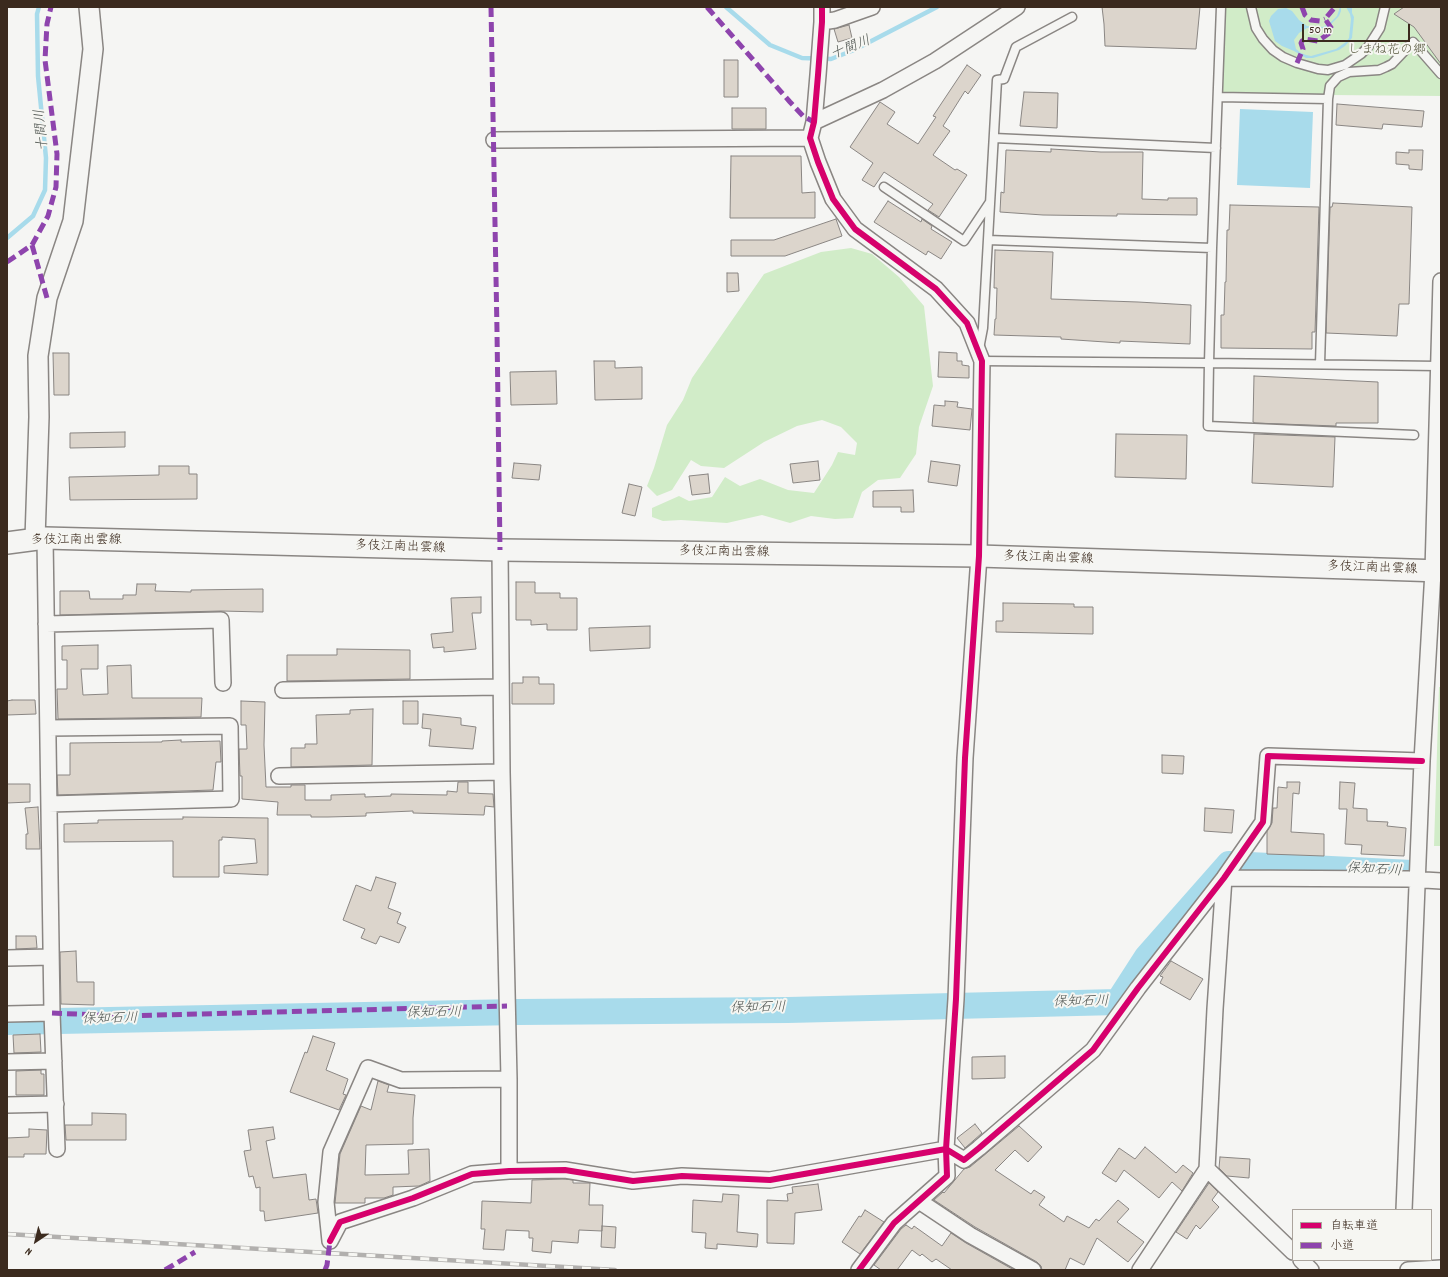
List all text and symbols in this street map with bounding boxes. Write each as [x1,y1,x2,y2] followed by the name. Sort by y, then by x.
[1304,16,1412,42] scale bar
[1309,22,1332,39] text: 50 m
[828,33,874,65] water label: 十間川
[1348,43,1426,59] park label: しまね花の郷
[32,108,54,152] water label: 十間川
[31,533,121,549] street label: 多伎江南出雲線
[354,539,446,557] street label: 多伎江南出雲線
[678,544,770,562] street label: 多伎江南出雲線
[1002,550,1094,568] street label: 多伎江南出雲線
[1326,560,1418,578] street label: 多伎江南出雲線
[1346,861,1402,881] water label: 保知石川
[1053,994,1109,1012] water label: 保知石川
[730,1000,786,1018] water label: 保知石川
[406,1005,462,1023] water label: 保知石川
[82,1011,138,1029] water label: 保知石川
[1292,1209,1432,1261] legend
[1330,1218,1378,1235] text: 自転車道
[16,1221,56,1261] north arrow
[1330,1238,1354,1255] text: 小道
[22,1243,36,1259] text: N

